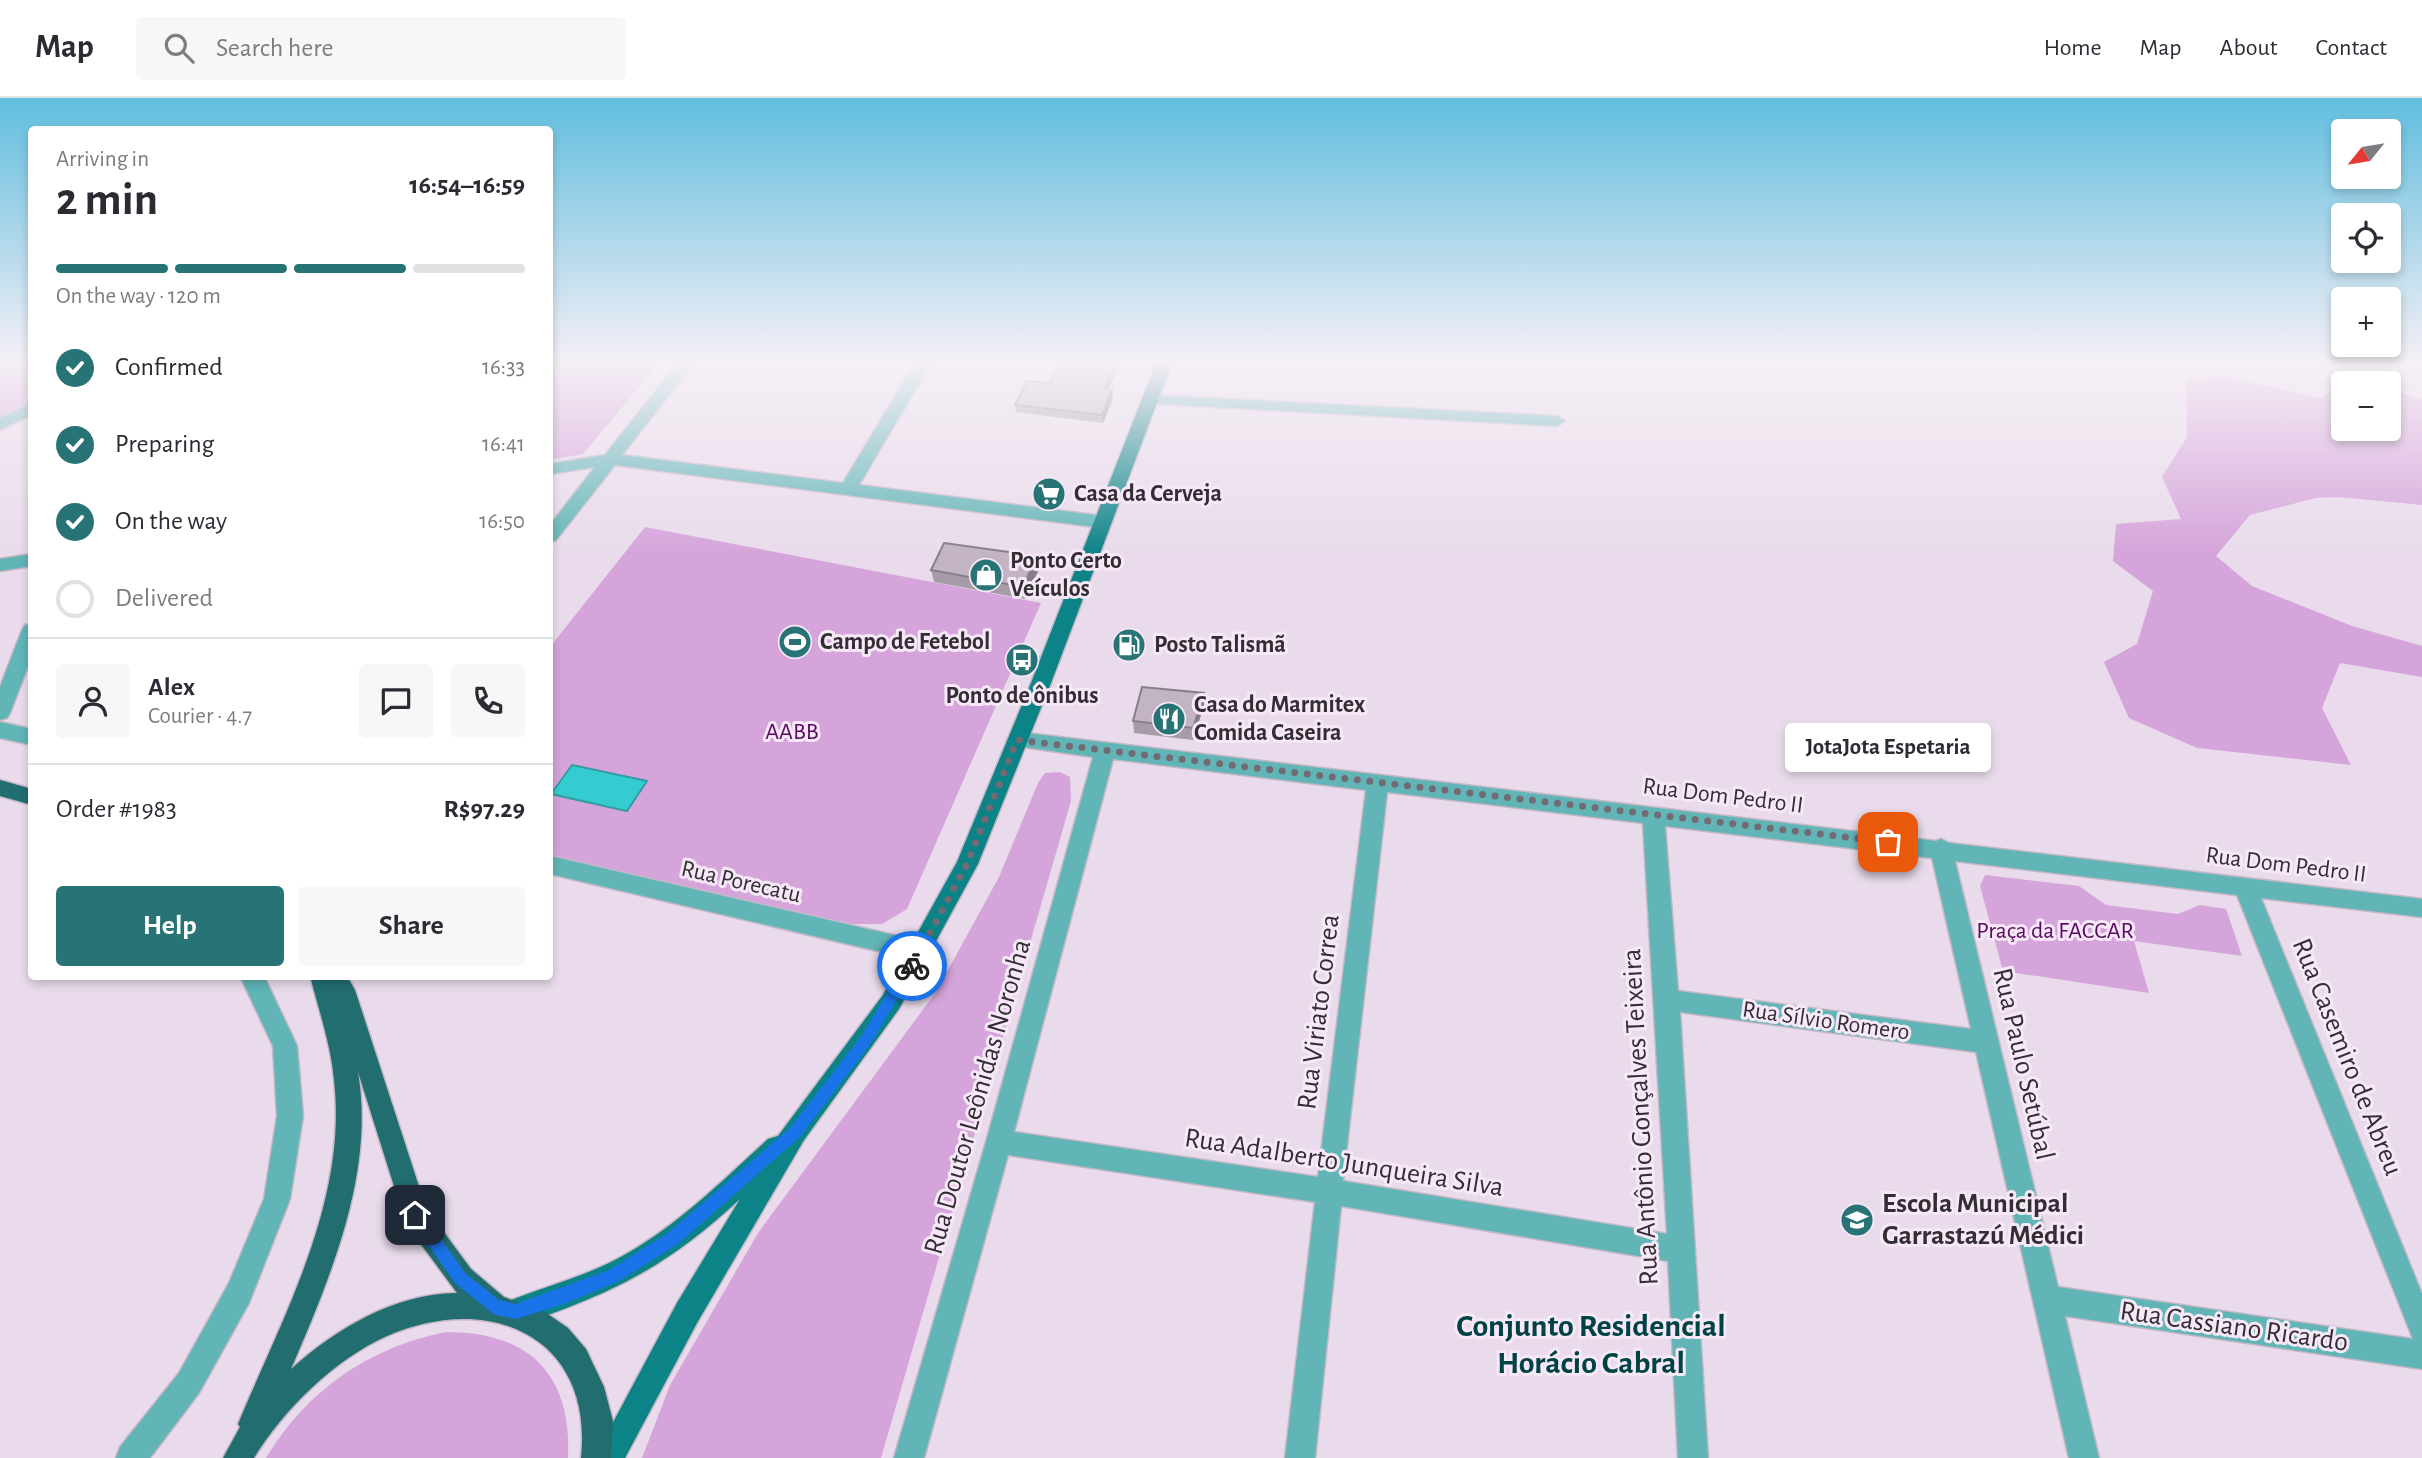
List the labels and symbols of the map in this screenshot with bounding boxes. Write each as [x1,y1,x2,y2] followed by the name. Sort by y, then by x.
[2331,119,2401,189] north arrow
[1030,475,1068,513] supermarket icon: Casa da Cerveja
[1074,482,1222,506] place label: Casa da Cerveja
[1010,549,1122,601] place label: Ponto Certo Veículos
[967,556,1005,594] shop icon: Ponto Certo Veículos
[776,623,814,661] sports icon: Campo de Fetebol
[1110,626,1148,664] fuel station icon: Posto Talismã
[820,630,990,654] place label: Campo de Fetebol
[1154,633,1286,657] place label: Posto Talismã
[1003,641,1041,679] bus stop icon: Ponto de ônibus
[946,684,1098,708] place label: Ponto de ônibus
[1194,693,1365,745] place label: Casa do Marmitex Comida Caseira
[1150,700,1188,738] restaurant icon: Casa do Marmitex Comida Caseira
[765,720,819,744] park label: AABB
[1785,723,1991,772] callout: JotaJota Espetaria
[1641,774,1805,818] street label: Rua Dom Pedro II
[1858,812,1918,872] pin
[2204,843,2368,887] street label: Rua Dom Pedro II
[679,857,803,907] street label: Rua Porecatu
[1293,913,1345,1111] street label: Rua Viriato Correa
[1976,919,2134,943] park label: Praça da FACCAR
[877,931,947,1001] courier
[2287,935,2407,1179] street label: Rua Casemiro de Abreu
[920,936,1036,1258] street label: Rua Doutor Leônidas Noronha
[1618,948,1664,1286] street label: Rua Antônio Gonçalves Teixeira
[1987,965,2059,1163] street label: Rua Paulo Setúbal
[1741,997,1911,1045] street label: Rua Sílvio Romero
[1182,1124,1506,1202] street label: Rua Adalberto Junqueira Silva
[385,1185,445,1245] pin
[1882,1190,2084,1250] place label: Escola Municipal Garrastazú Médici
[1838,1201,1876,1239] school or university icon: Escola Municipal Garrastazú Médici
[2118,1297,2350,1357] street label: Rua Cassiano Ricardo
[1456,1310,1726,1379] district label: Conjunto Residencial Horácio Cabral

